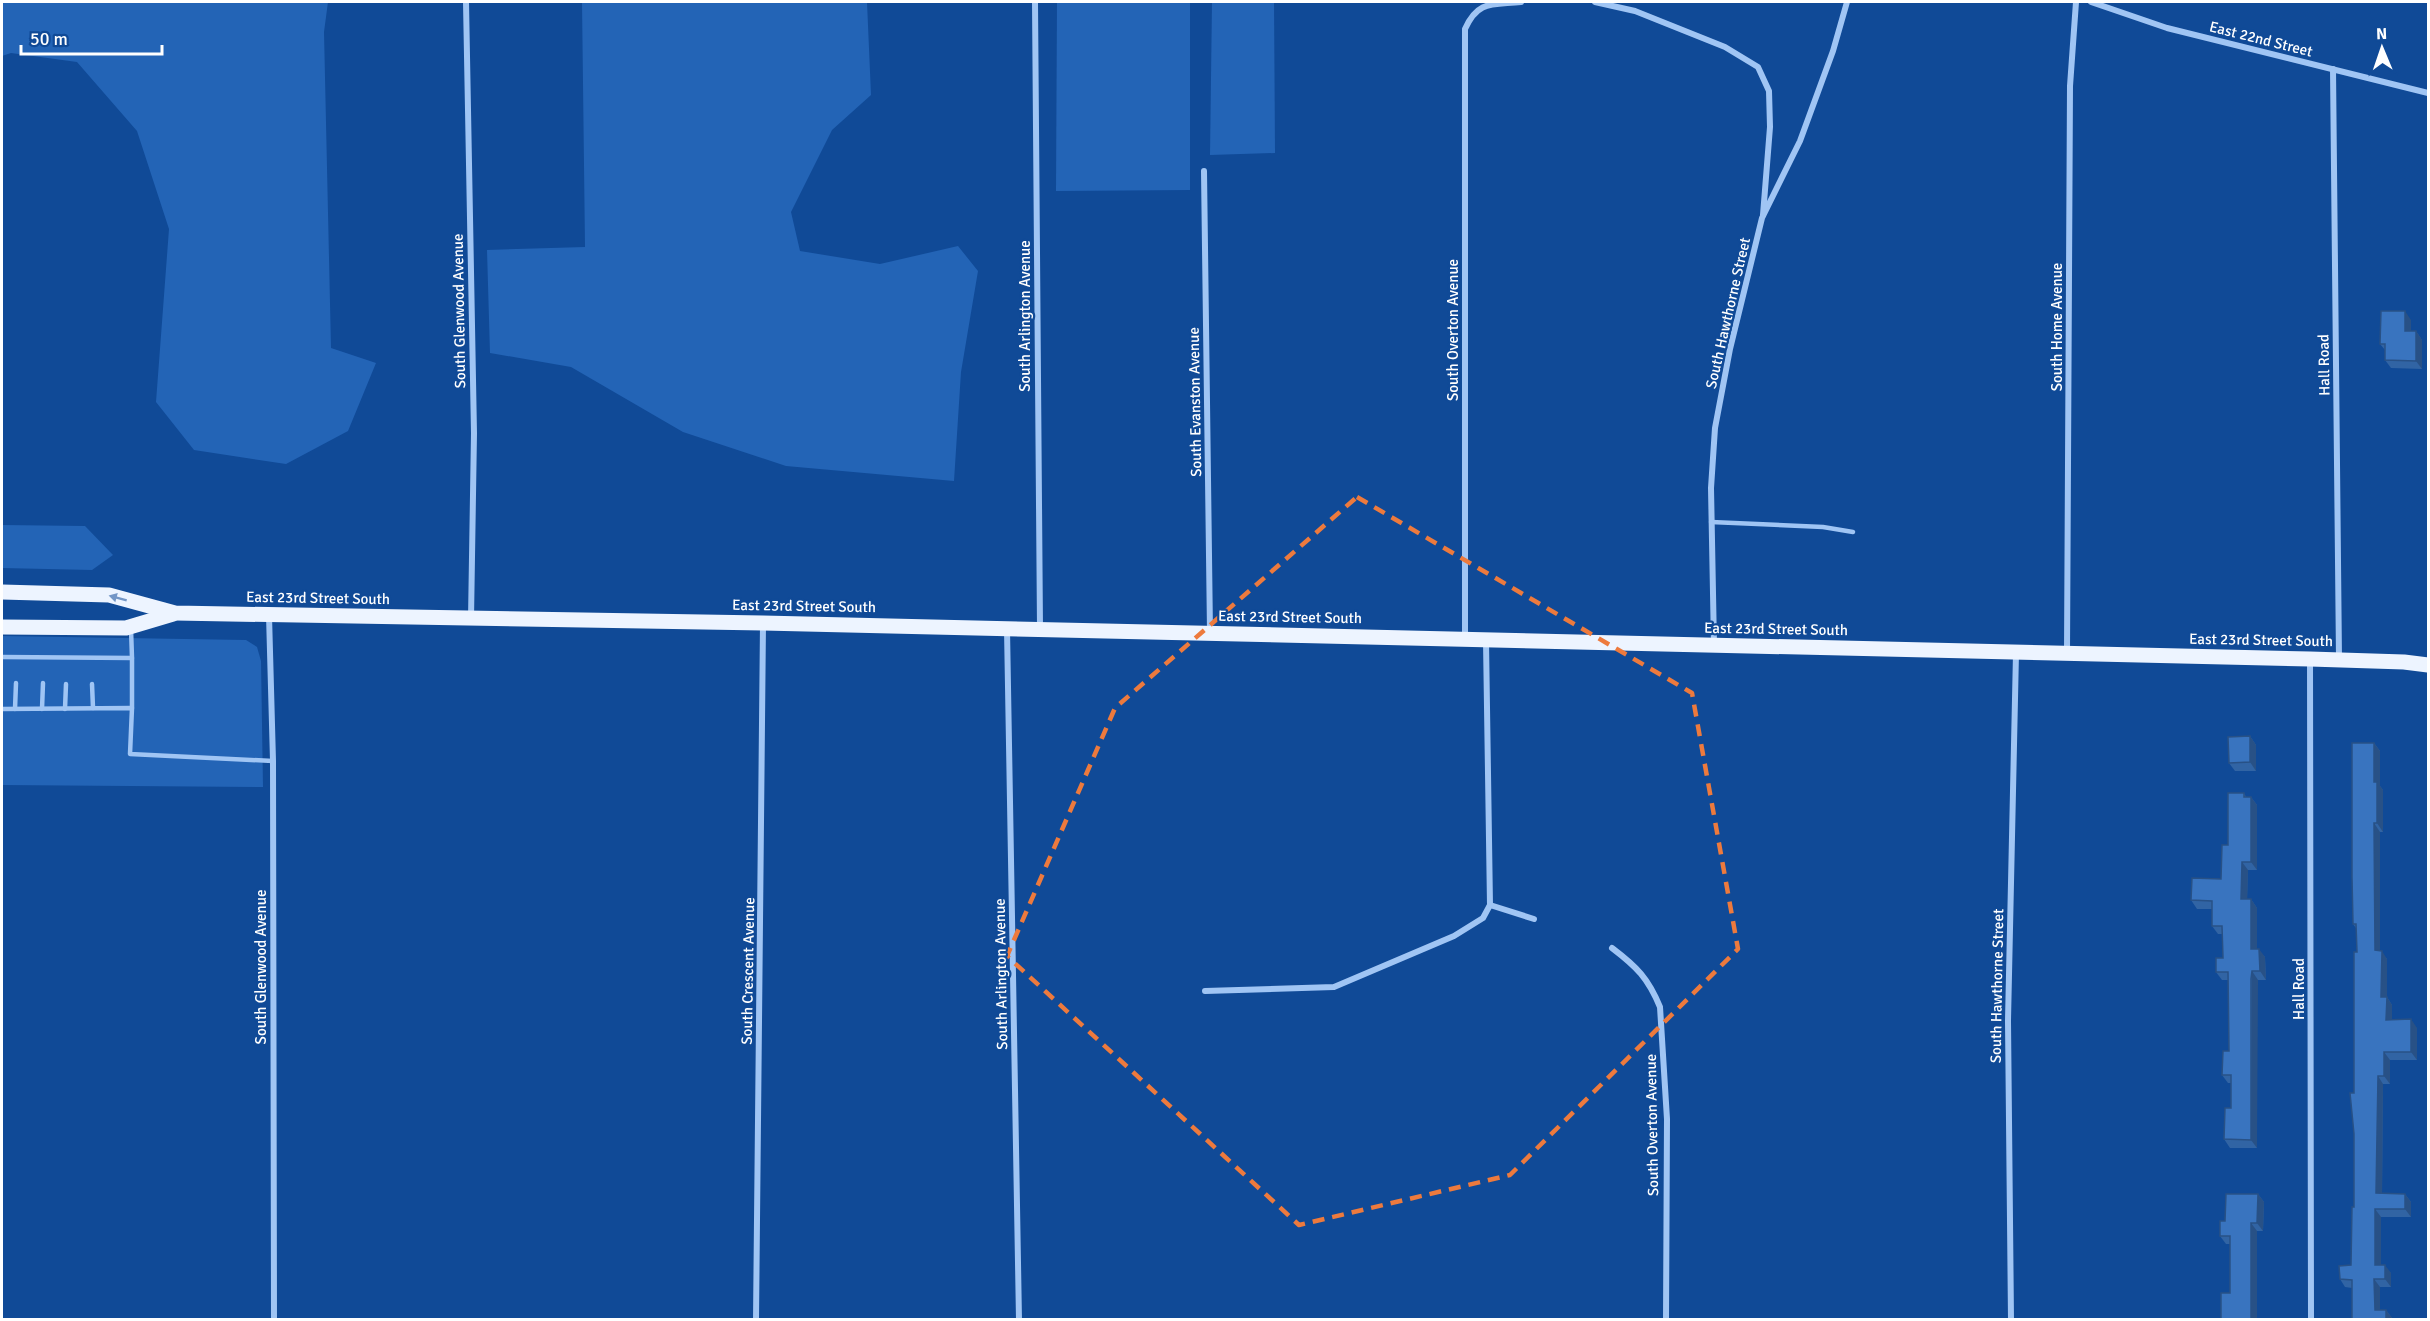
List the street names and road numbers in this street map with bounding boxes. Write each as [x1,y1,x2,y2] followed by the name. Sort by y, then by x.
[2207,17,2315,61] street label: East 22nd Street
[449,233,469,389] street label: South Glenwood Avenue
[1702,236,1754,390] street label: South Hawthorne Street
[1016,240,1034,392] street label: South Arlington Avenue
[1444,259,1462,401] street label: South Overton Avenue
[2048,263,2066,391] street label: South Home Avenue
[1185,327,1205,477] street label: South Evanston Avenue
[2314,334,2334,396] street label: Hall Road
[246,588,390,608] street label: East 23rd Street South
[732,596,876,616] street label: East 23rd Street South
[1218,607,1362,627] street label: East 23rd Street South
[1704,619,1848,639] street label: East 23rd Street South
[2189,630,2333,650] street label: East 23rd Street South
[252,890,270,1044] street label: South Glenwood Avenue
[738,897,758,1045] street label: South Crescent Avenue
[991,898,1011,1050] street label: South Arlington Avenue
[1987,909,2007,1063] street label: South Hawthorne Street
[2290,958,2308,1020] street label: Hall Road
[1642,1054,1662,1196] street label: South Overton Avenue

